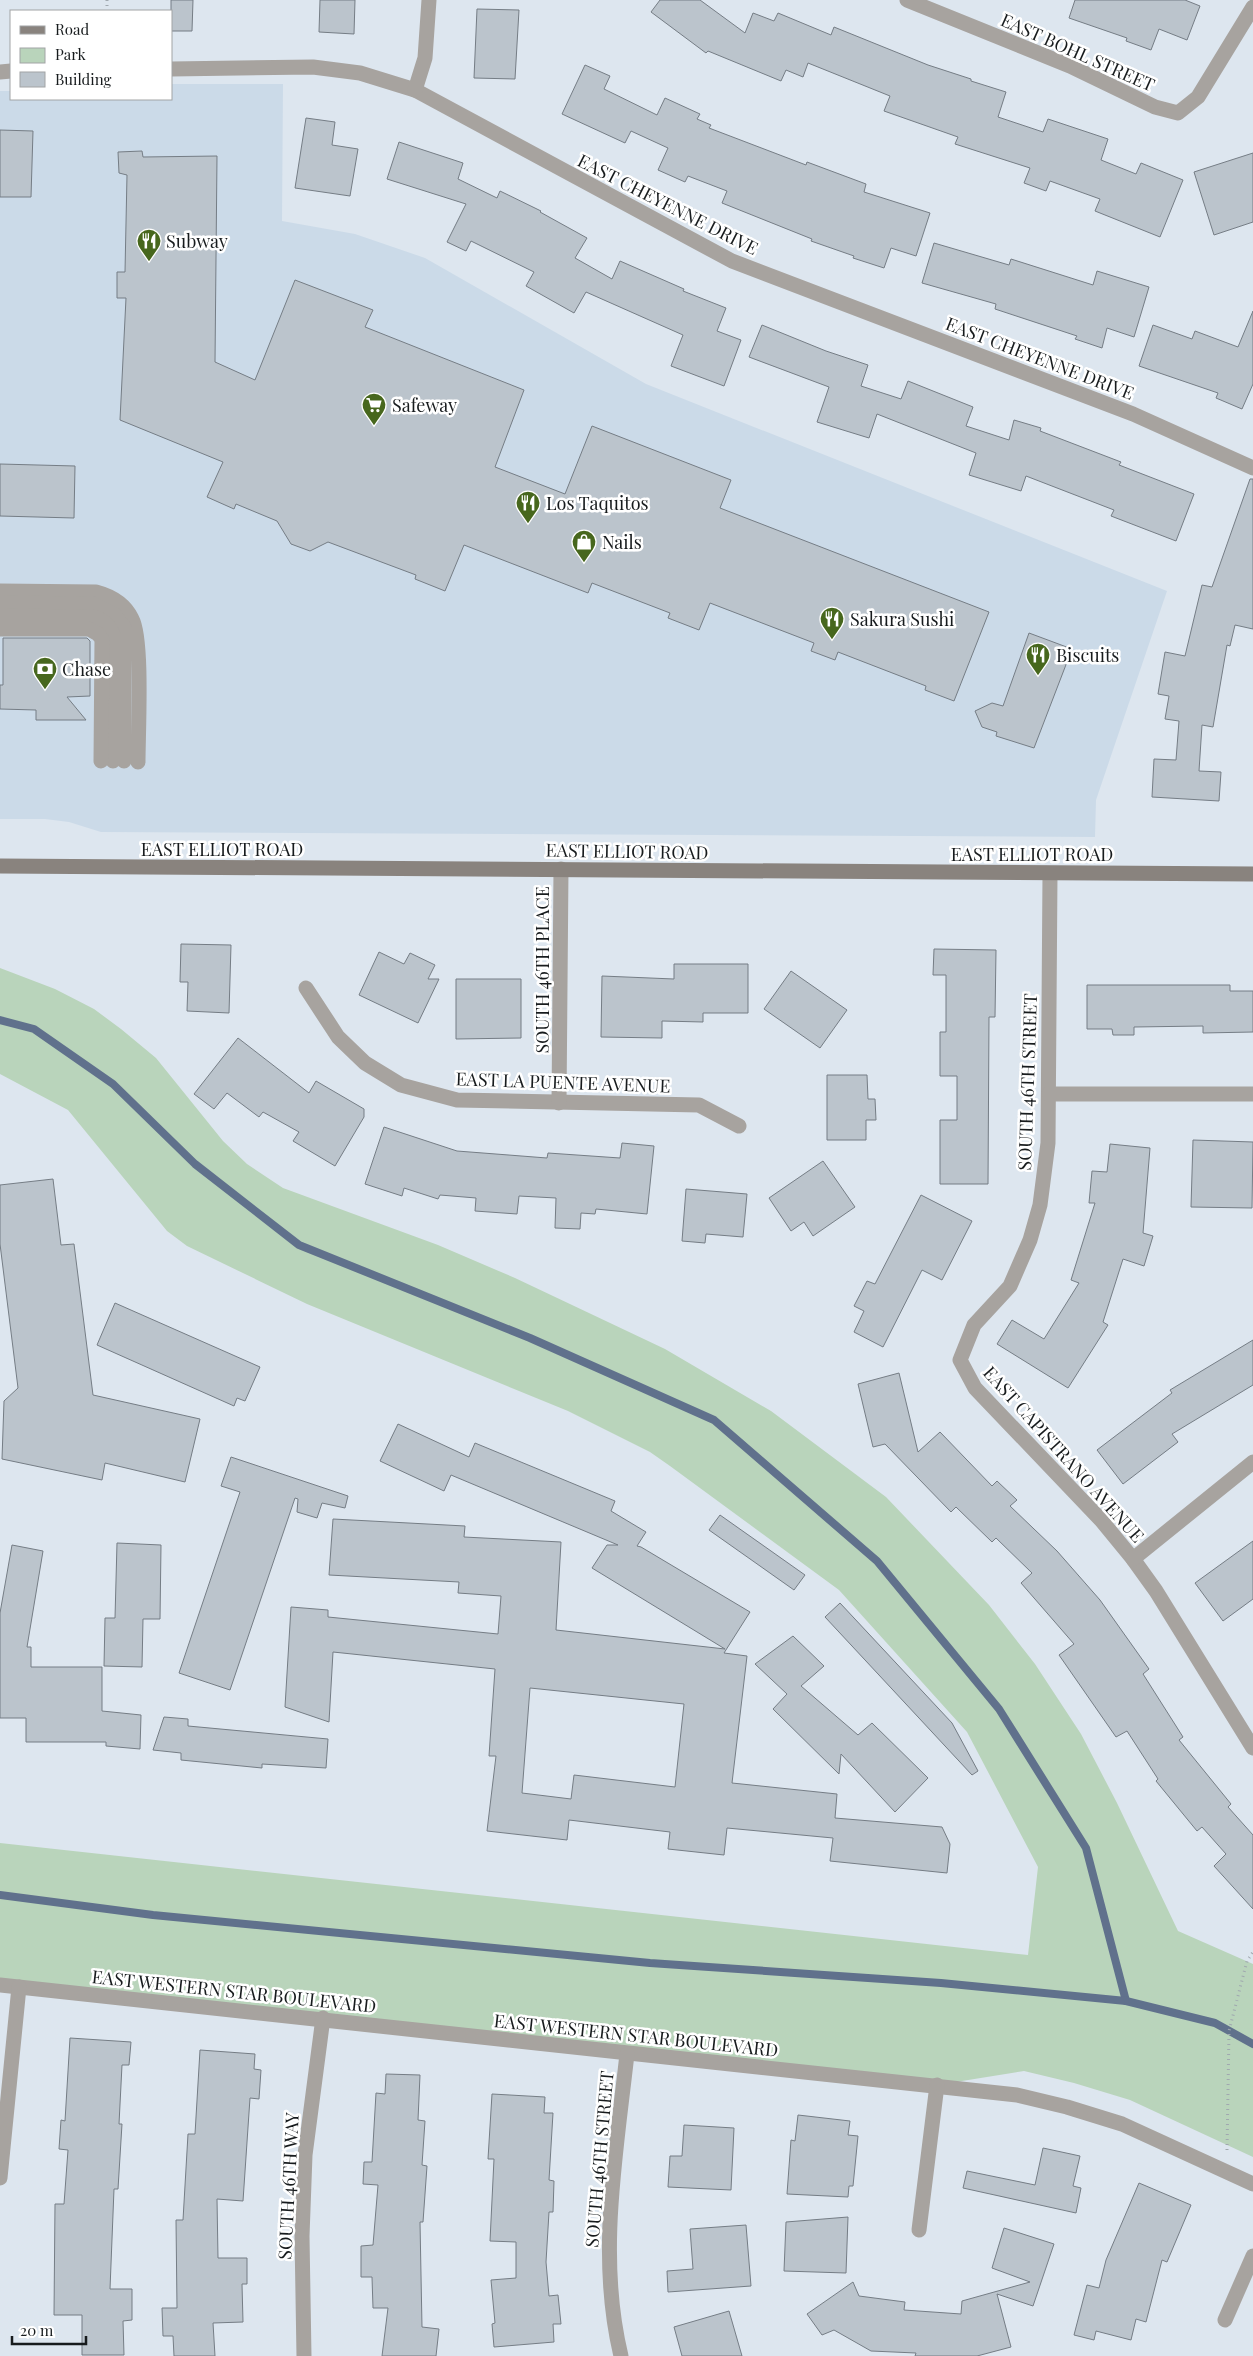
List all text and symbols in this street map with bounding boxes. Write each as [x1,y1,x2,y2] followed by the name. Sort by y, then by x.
[997,7,1159,97] street label: EAST BOHL STREET
[10,10,172,100] legend
[55,19,89,39] text: Road
[55,44,87,64] text: Park
[55,69,112,89] text: Building
[574,148,762,260] street label: EAST CHEYENNE DRIVE
[136,228,162,262] restaurant icon: Subway
[166,229,228,253] place label: Subway
[943,311,1138,405] street label: EAST CHEYENNE DRIVE
[361,392,387,426] supermarket icon: Safeway
[392,393,457,417] place label: Safeway
[515,490,541,524] restaurant icon: Los Taquitos
[546,491,649,515] place label: Los Taquitos
[571,529,597,563] shop icon: Nails
[602,530,642,554] place label: Nails
[819,606,845,640] restaurant icon: Sakura Sushi
[850,607,954,631] place label: Sakura Sushi
[1025,642,1051,676] restaurant icon: Biscuits
[1056,643,1119,667] place label: Biscuits
[32,656,58,690] bank icon: Chase
[62,657,111,681] place label: Chase
[141,837,303,861] street label: EAST ELLIOT ROAD
[545,838,709,864] street label: EAST ELLIOT ROAD
[951,842,1113,866] street label: EAST ELLIOT ROAD
[530,886,554,1054] street label: SOUTH 46TH PLACE
[1012,993,1042,1171] street label: SOUTH 46TH STREET
[455,1066,671,1098] street label: EAST LA PUENTE AVENUE
[978,1361,1150,1547] street label: EAST CAPISTRANO AVENUE
[91,1964,377,2018] street label: EAST WESTERN STAR BOULEVARD
[493,2008,779,2062] street label: EAST WESTERN STAR BOULEVARD
[579,2070,619,2248] street label: SOUTH 46TH STREET
[272,2111,304,2260] street label: SOUTH 46TH WAY
[12,2314,86,2346] scale bar
[20,2320,54,2340] text: 20 m

